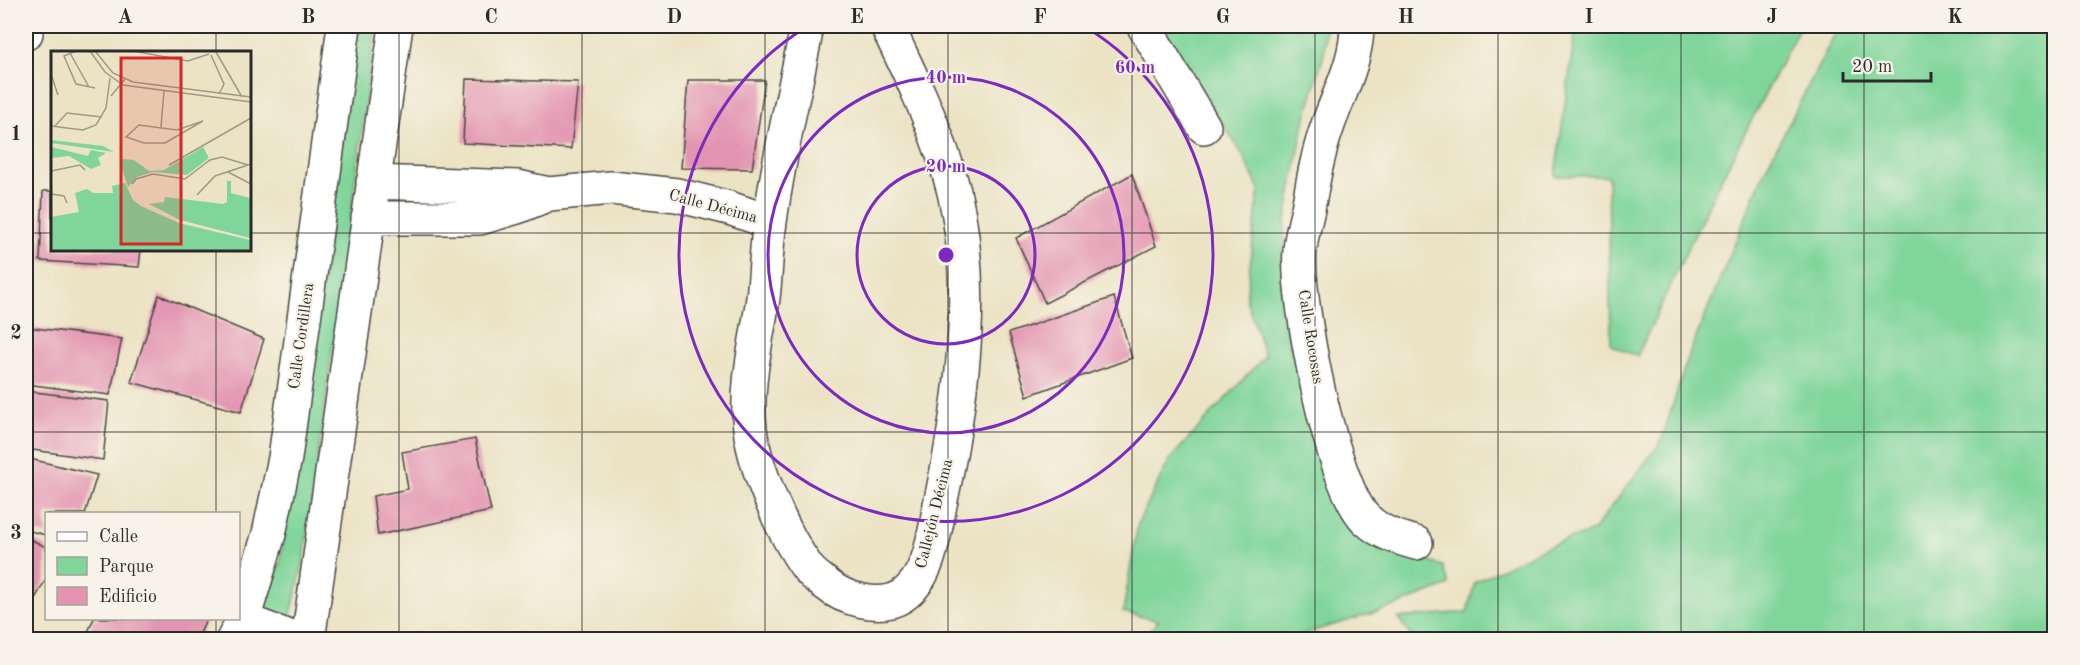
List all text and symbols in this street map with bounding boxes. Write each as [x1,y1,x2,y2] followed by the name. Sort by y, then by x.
[117,8,133,28] text: A
[301,8,315,28] text: B
[484,8,498,28] text: C
[666,8,682,28] text: D
[850,8,864,28] text: E
[1033,8,1047,28] text: F
[1216,8,1230,28] text: G
[1398,8,1414,28] text: H
[1585,8,1593,28] text: I
[1767,8,1778,28] text: J
[1947,8,1963,28] text: K
[1843,45,1932,83] scale bar
[51,51,250,250] inset map
[1852,58,1892,76] text: 20 m
[1115,59,1155,77] text: 60 m
[926,69,966,87] text: 40 m
[10,125,22,145] text: 1
[926,158,966,176] text: 20 m
[667,188,759,227] street label: Calle Décima
[936,245,956,265] centre of rings
[287,282,317,390] street label: Calle Cordillera
[1295,289,1325,385] street label: Calle Rocosas
[10,324,22,344] text: 2
[914,457,956,571] street label: Callejón Décima
[45,512,240,620] legend
[10,524,22,544] text: 3
[99,528,138,546] text: Calle
[99,558,154,576] text: Parque
[99,588,157,606] text: Edificio

